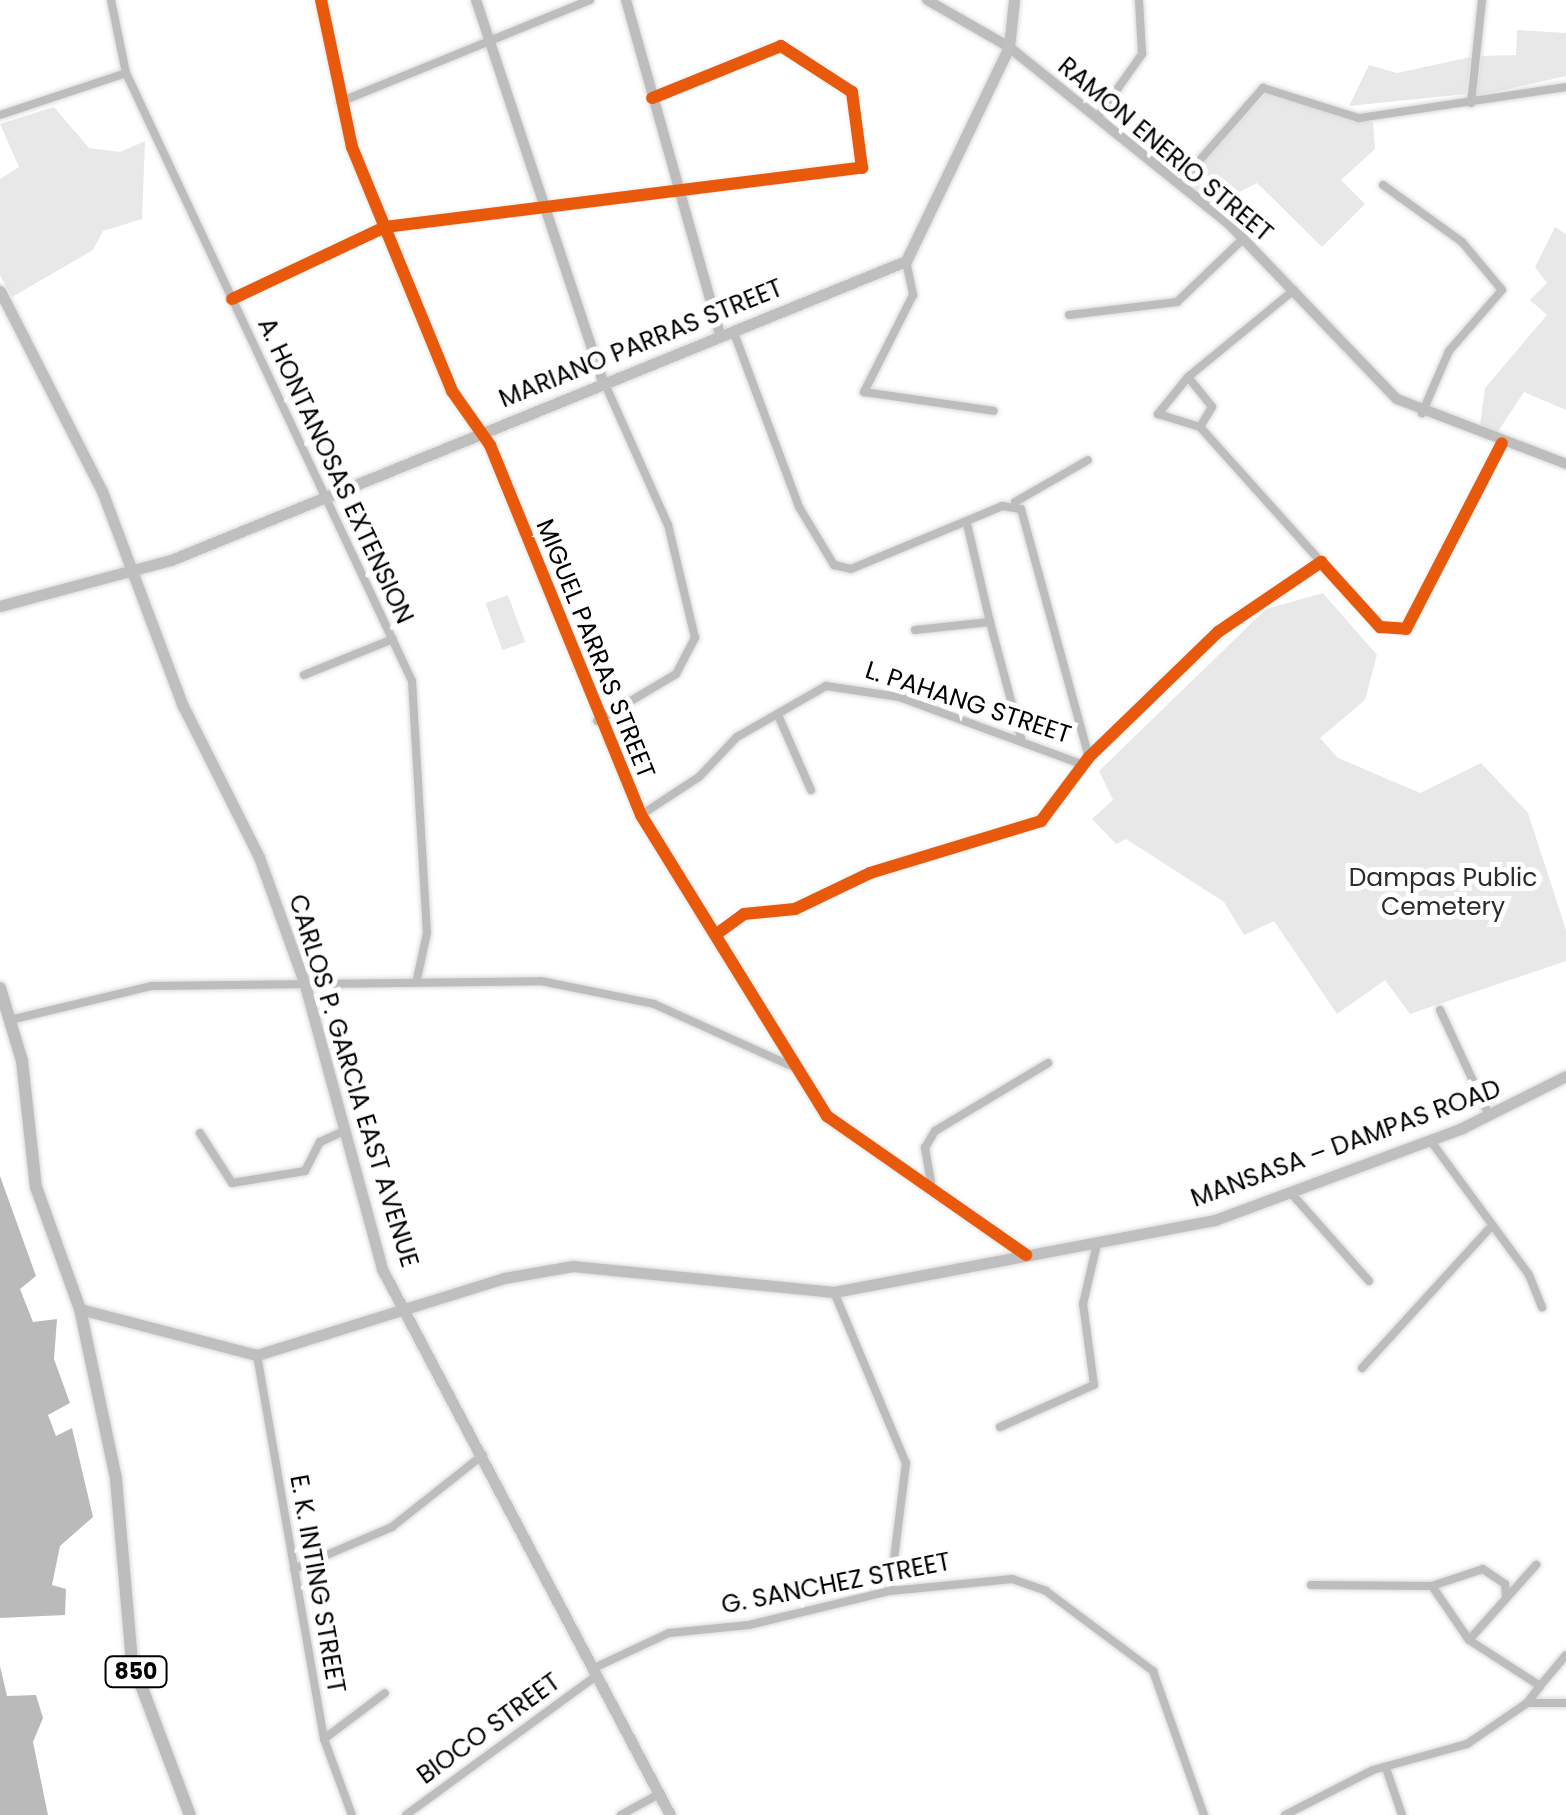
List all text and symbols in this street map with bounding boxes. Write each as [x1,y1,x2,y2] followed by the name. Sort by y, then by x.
[1052,51,1278,249] street label: RAMON ENERIO STREET
[495,273,787,415] street label: MARIANO PARRAS STREET
[251,313,419,629] street label: A. HONTANOSAS EXTENSION
[529,515,661,783] street label: MIGUEL PARRAS STREET
[861,656,1075,750] street label: L. PAHANG STREET
[1349,864,1537,923] park label: Dampas Public Cemetery
[282,891,424,1271] street label: CARLOS P. GARCIA EAST AVENUE
[1187,1074,1505,1214] street label: MANSASA – DAMPAS ROAD
[283,1472,351,1696] street label: E. K. INTING STREET
[719,1547,953,1621] street label: G. SANCHEZ STREET
[104,1655,168,1689] road number: 850
[412,1667,566,1791] street label: BIOCO STREET

